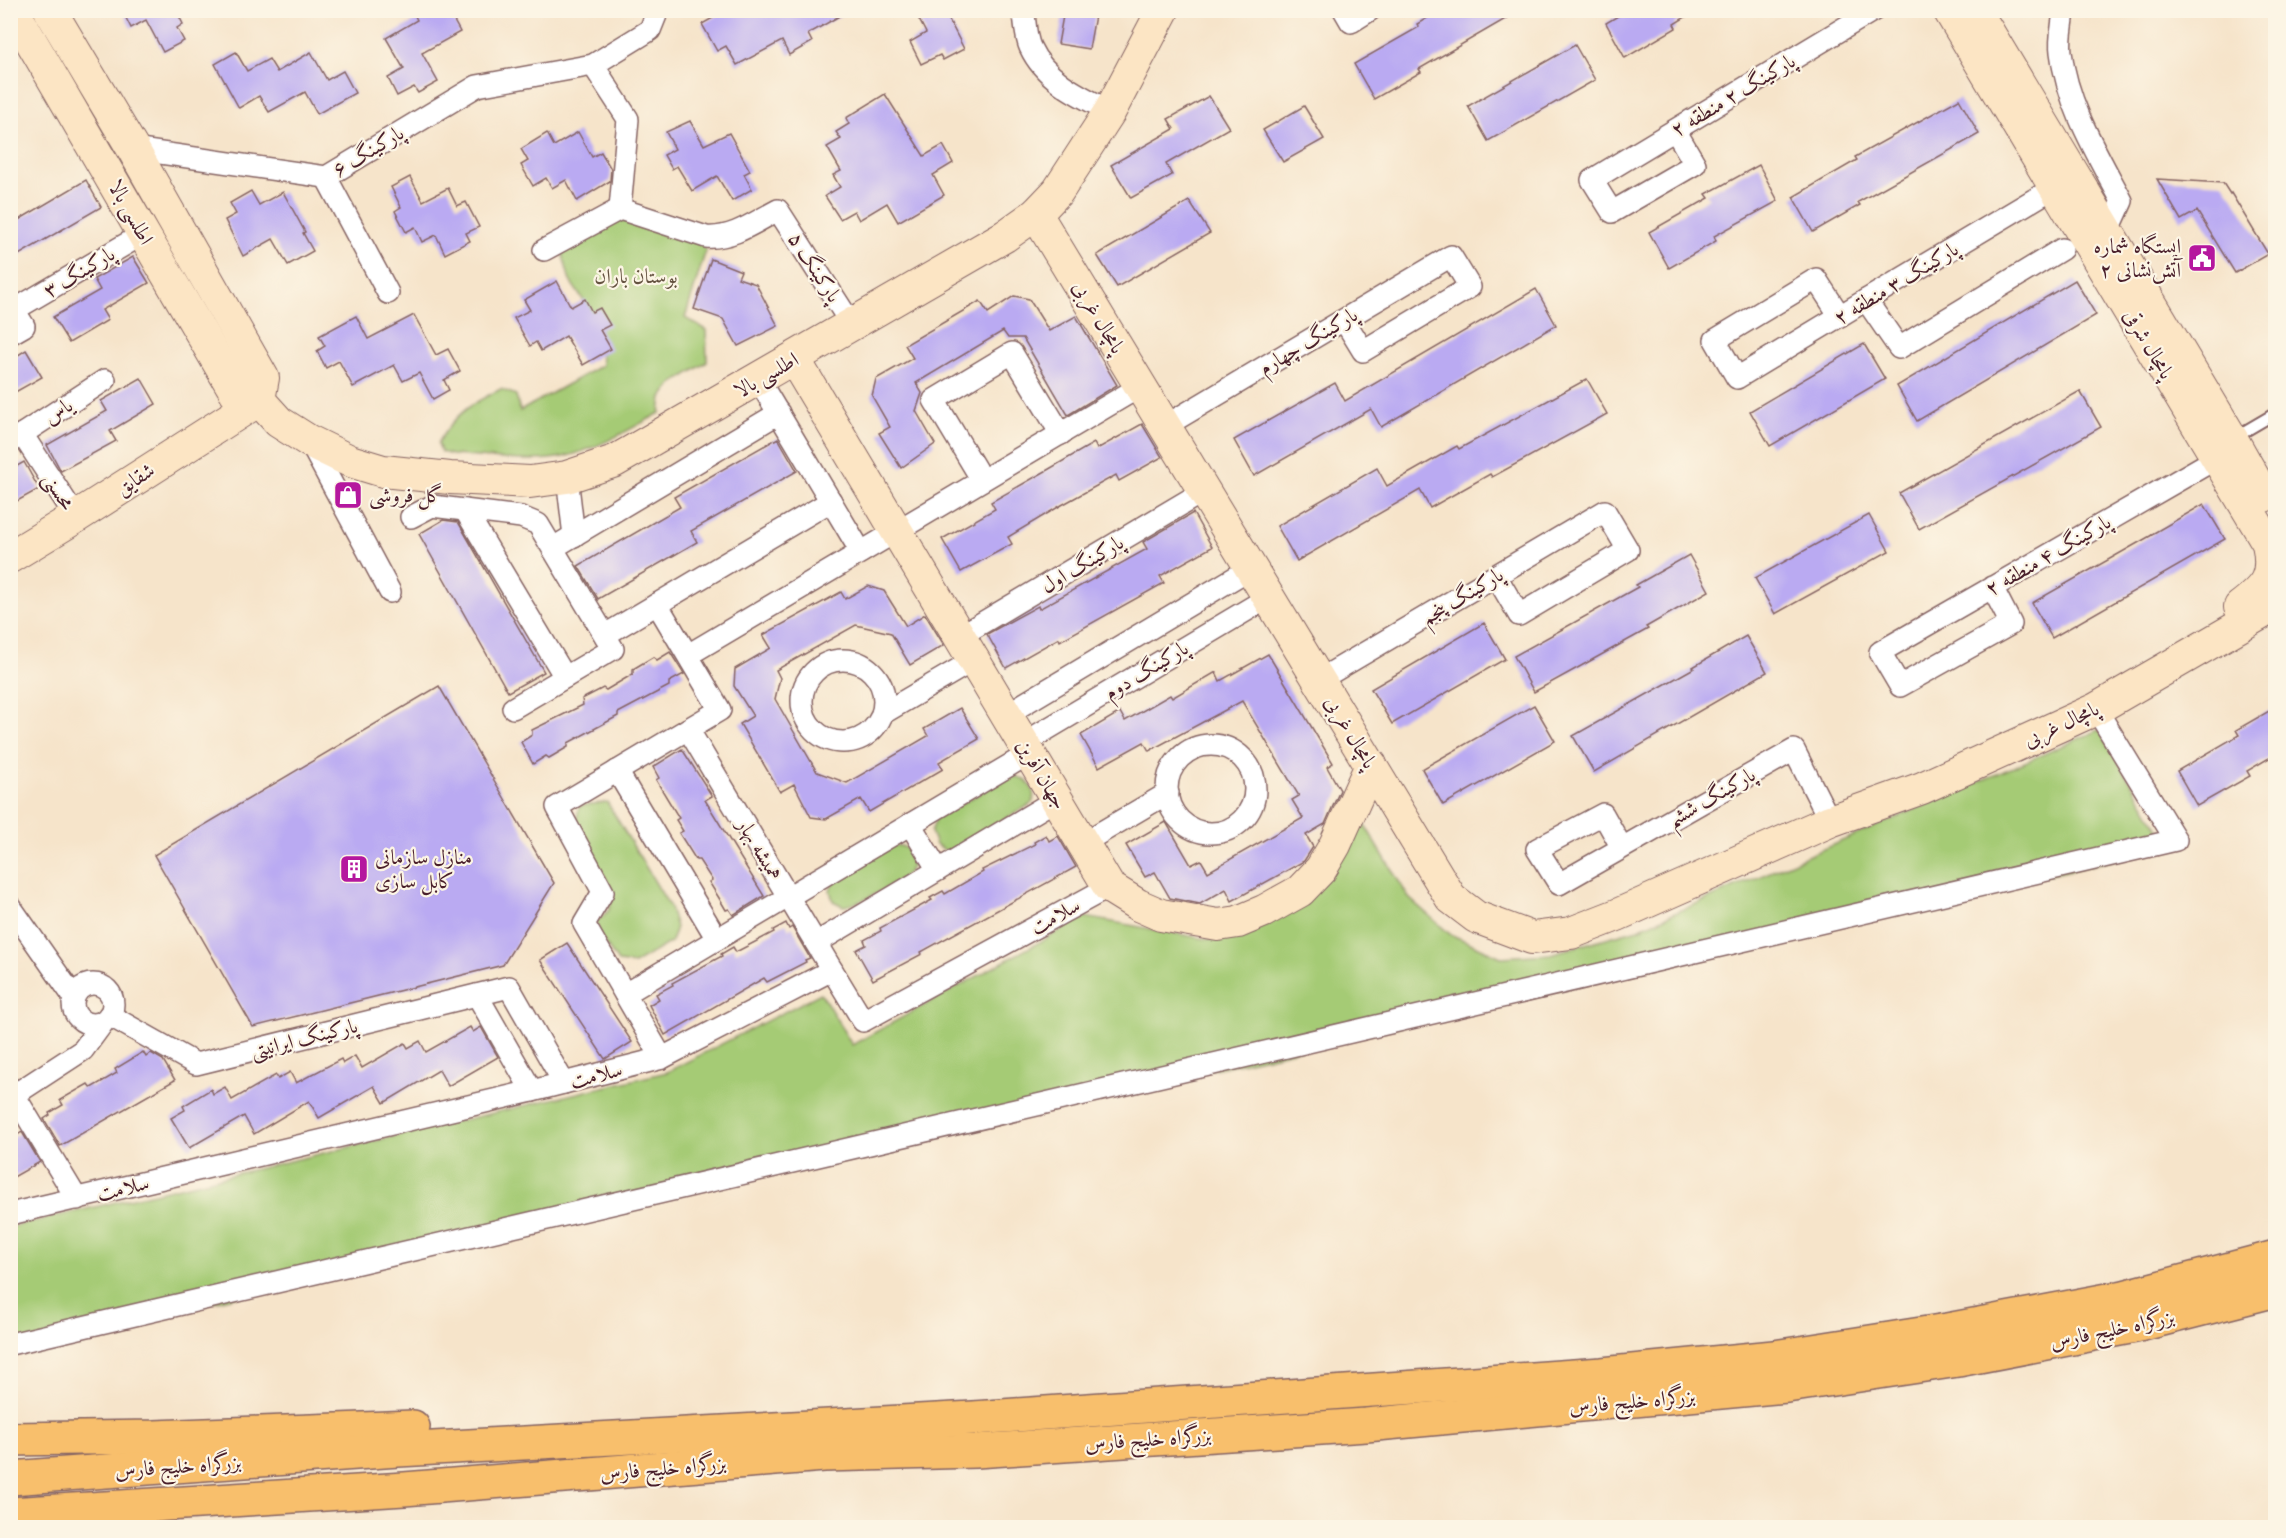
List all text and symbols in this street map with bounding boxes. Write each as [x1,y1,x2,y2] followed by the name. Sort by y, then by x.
[1666,47,1802,144] street label: پارکینگ ۲ منطقه ۲
[328,119,410,184] street label: پارکینگ ۶
[101,175,159,250] street label: اطلسی بالا
[781,227,848,309] street label: پارکینگ ۵
[2094,233,2183,284] place label: ایستگاه شماره ۲ آتش‌نشانی
[1829,235,1965,332] street label: پارکینگ ۳ منطقه ۲
[39,240,121,305] street label: پارکینگ ۳
[2186,242,2218,274] public building icon: ایستگاه شماره ۲ آتش‌نشانی
[594,264,678,289] park label: بوستان باران
[1065,276,1131,360] street label: پامچال غربی
[1254,301,1366,385] street label: پارکینگ چهارم
[2116,305,2180,386] street label: پامچال شرقی
[729,347,804,406] street label: اطلسی بالا
[39,392,78,430] street label: یاس
[111,458,159,501] street label: شقایق
[36,468,80,516] street label: محسنی
[332,479,364,511] shop icon: گل فروشی
[369,482,443,510] place label: گل فروشی
[1981,508,2117,603] street label: پارکینگ ۴ منطقه ۲
[1036,529,1130,601] street label: پارکینگ اول
[1416,561,1512,637] street label: پارکینگ پنجم
[1099,634,1196,710] street label: پارکینگ دوم
[1317,691,1383,775] street label: پامچال غربی
[2019,696,2105,755] street label: پامچال غربی
[1011,734,1073,814] street label: جهان آفرین
[1662,761,1765,840] street label: پارکینگ ششم
[729,812,788,885] street label: همیشه بهار
[375,845,472,896] place label: منازل سازمانی کابل سازی
[338,853,370,885] building icon: منازل سازمانی کابل سازی
[1026,893,1084,939] street label: سلامت
[248,1012,362,1066] street label: پارکینگ ایرانیتی
[567,1057,625,1093] street label: سلامت
[94,1170,152,1206] street label: سلامت
[2047,1302,2178,1361] street label: بزرگراه خلیج فارس
[1568,1382,1697,1425] street label: بزرگراه خلیج فارس
[1084,1421,1213,1462] street label: بزرگراه خلیج فارس
[114,1448,243,1489] street label: بزرگراه خلیج فارس
[599,1449,728,1492] street label: بزرگراه خلیج فارس

